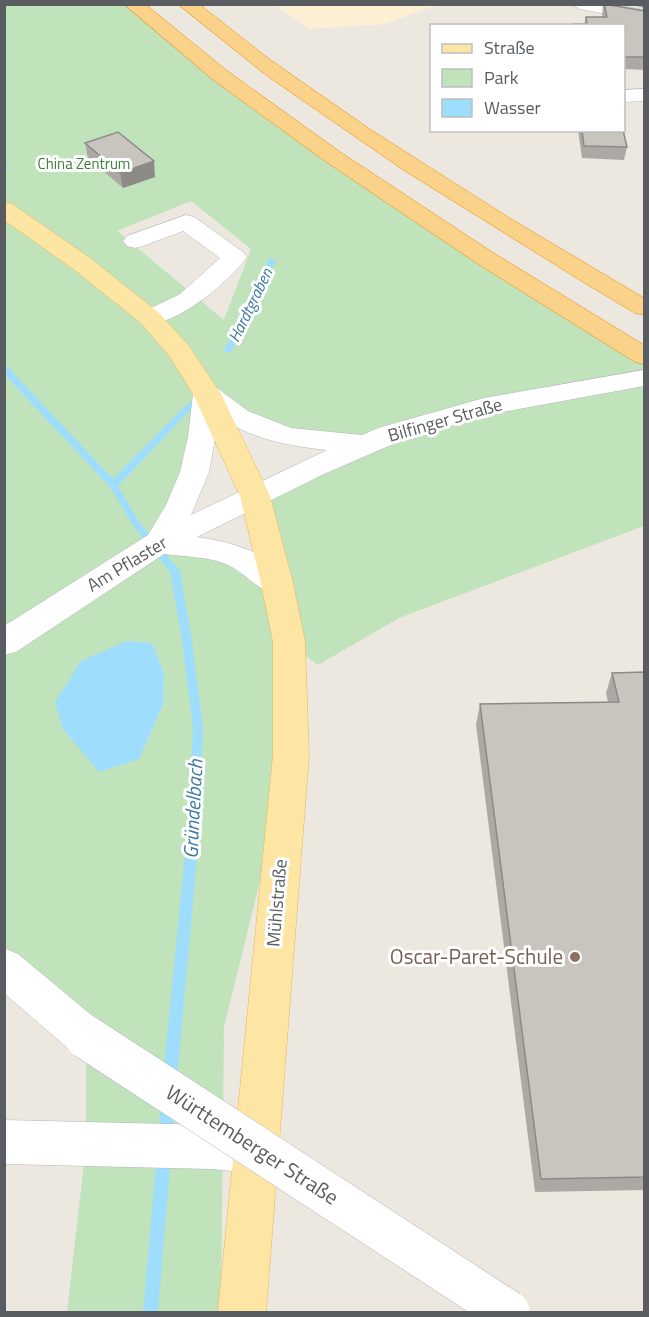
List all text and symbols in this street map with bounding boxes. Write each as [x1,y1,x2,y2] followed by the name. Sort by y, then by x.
[430,24,625,132] legend
[484,34,535,61] text: Straße
[484,64,519,91] text: Park
[484,94,541,121] text: Wasser
[38,152,130,175] park label: China Zentrum
[222,263,279,346] water label: Hardtgraben
[384,390,505,449] street label: Bilfinger Straße
[81,529,172,598] street label: Am Pflaster
[174,758,211,859] water label: Gründelbach
[259,858,294,948] street label: Mühlstraße
[390,940,563,972] place label: Oscar-Paret-Schule
[568,950,582,964] marker: Oscar-Paret-Schule
[160,1076,345,1212] street label: Württemberger Straße

